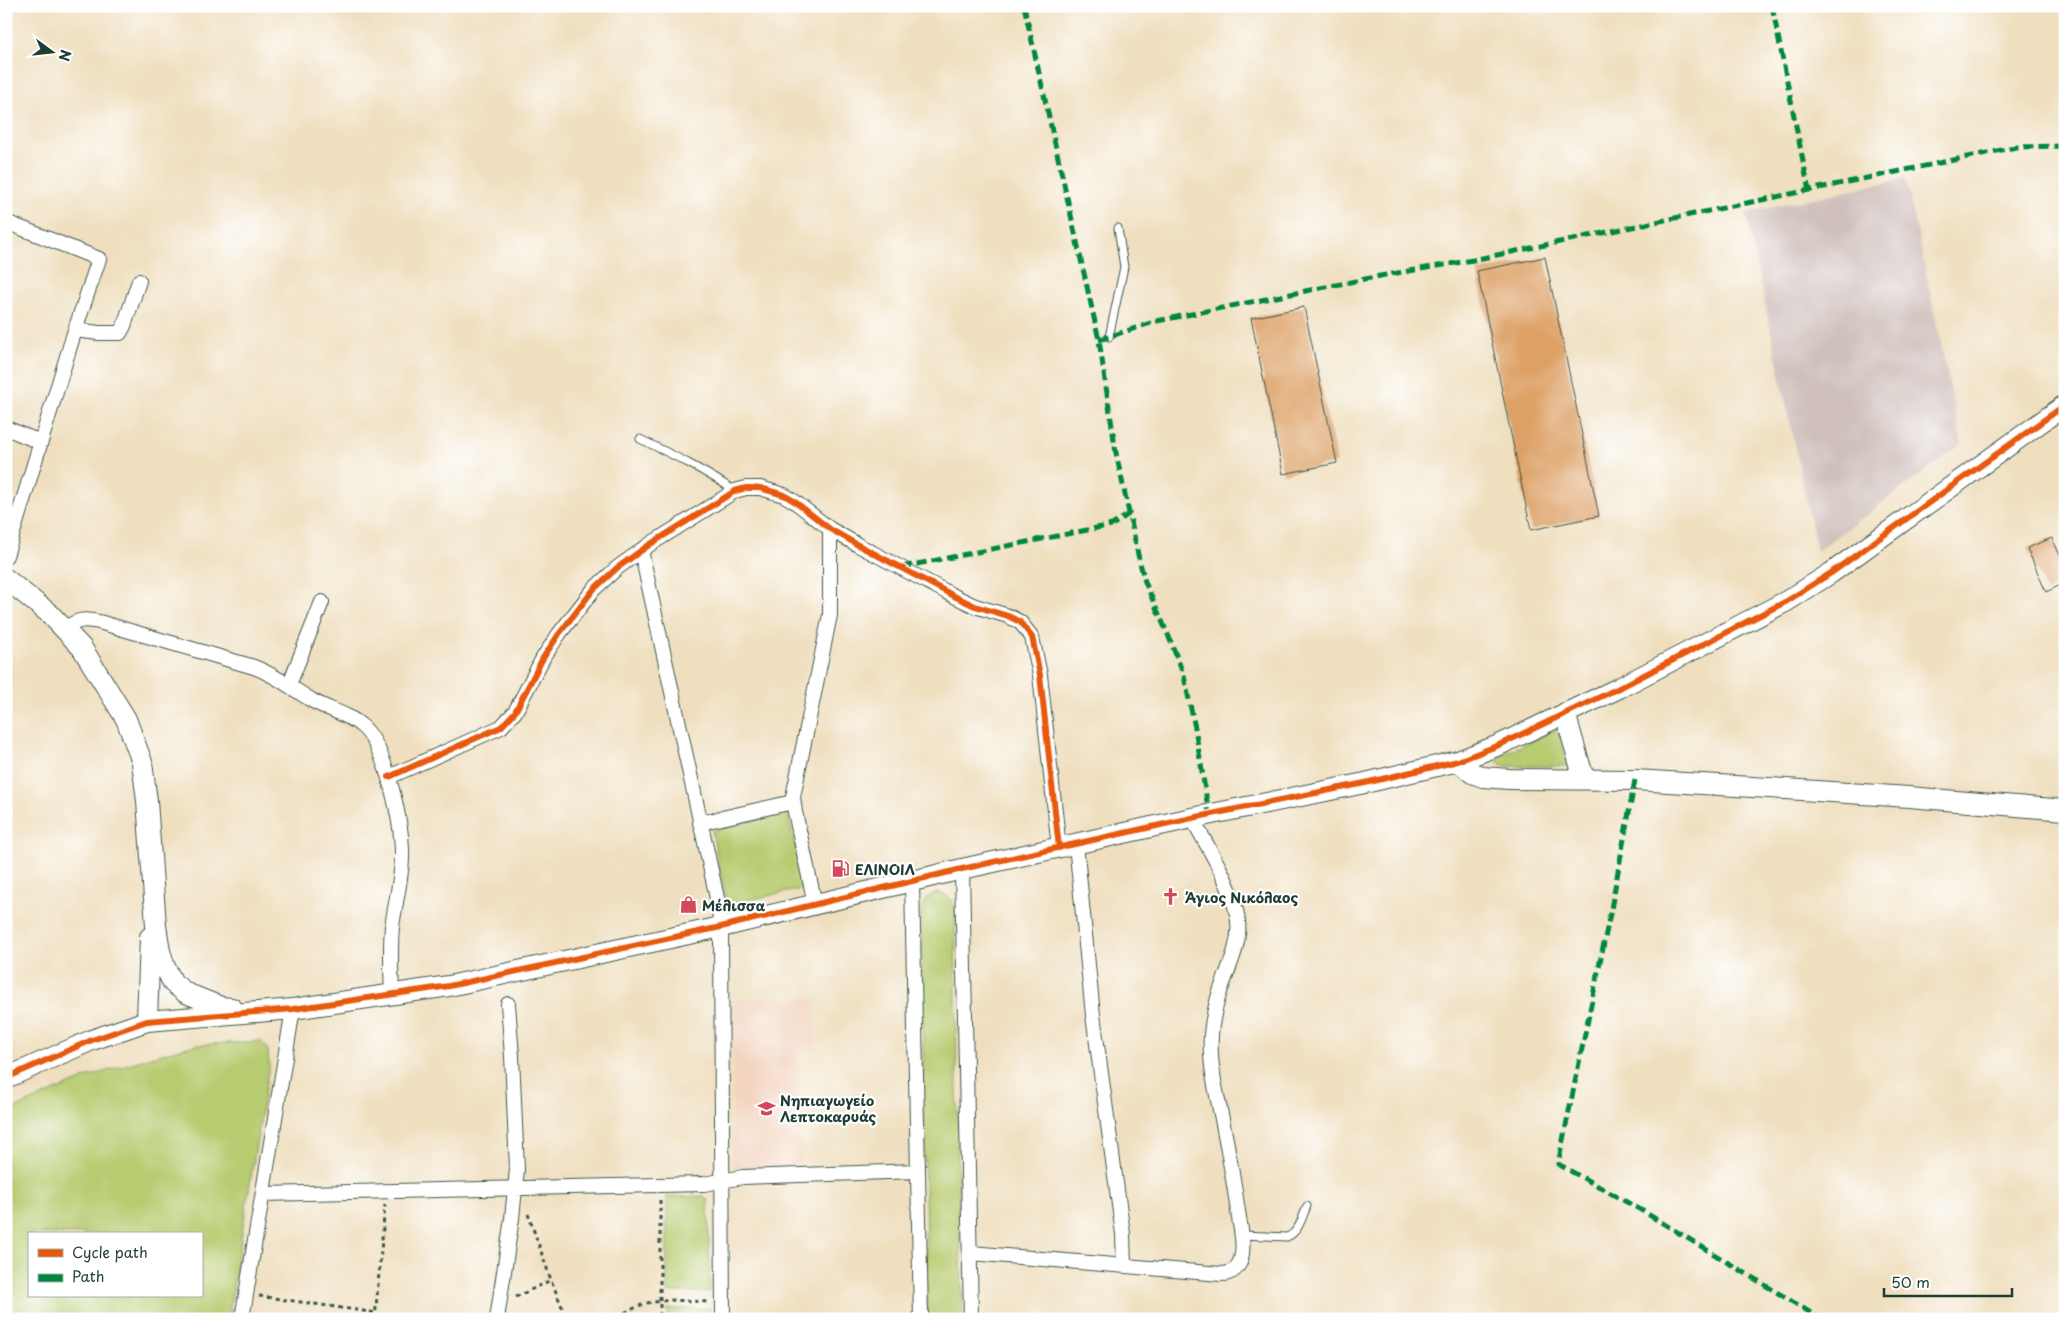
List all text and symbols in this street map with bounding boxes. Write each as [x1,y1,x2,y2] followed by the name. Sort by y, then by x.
[28,28,78,78] north arrow
[53,47,77,64] text: N
[831,859,851,879] fuel station icon: ΕΛΙΝΟΙΛ
[855,859,916,880] place label: ΕΛΙΝΟΙΛ
[1161,887,1181,907] church icon: Άγιος Νικόλαος
[1185,887,1298,908] place label: Άγιος Νικόλαος
[678,895,698,915] shop icon: Μέλισσα
[702,895,766,916] place label: Μέλισσα
[780,1090,877,1127] place label: Νηπιαγωγείο Λεπτοκαρυάς
[756,1098,776,1118] school or university icon: Νηπιαγωγείο Λεπτοκαρυάς
[28,1232,202,1298] legend
[72,1240,148,1263] text: Cycle path
[72,1264,104,1287] text: Path
[1884,1265,2011,1297] scale bar
[1891,1270,1930,1293] text: 50 m

